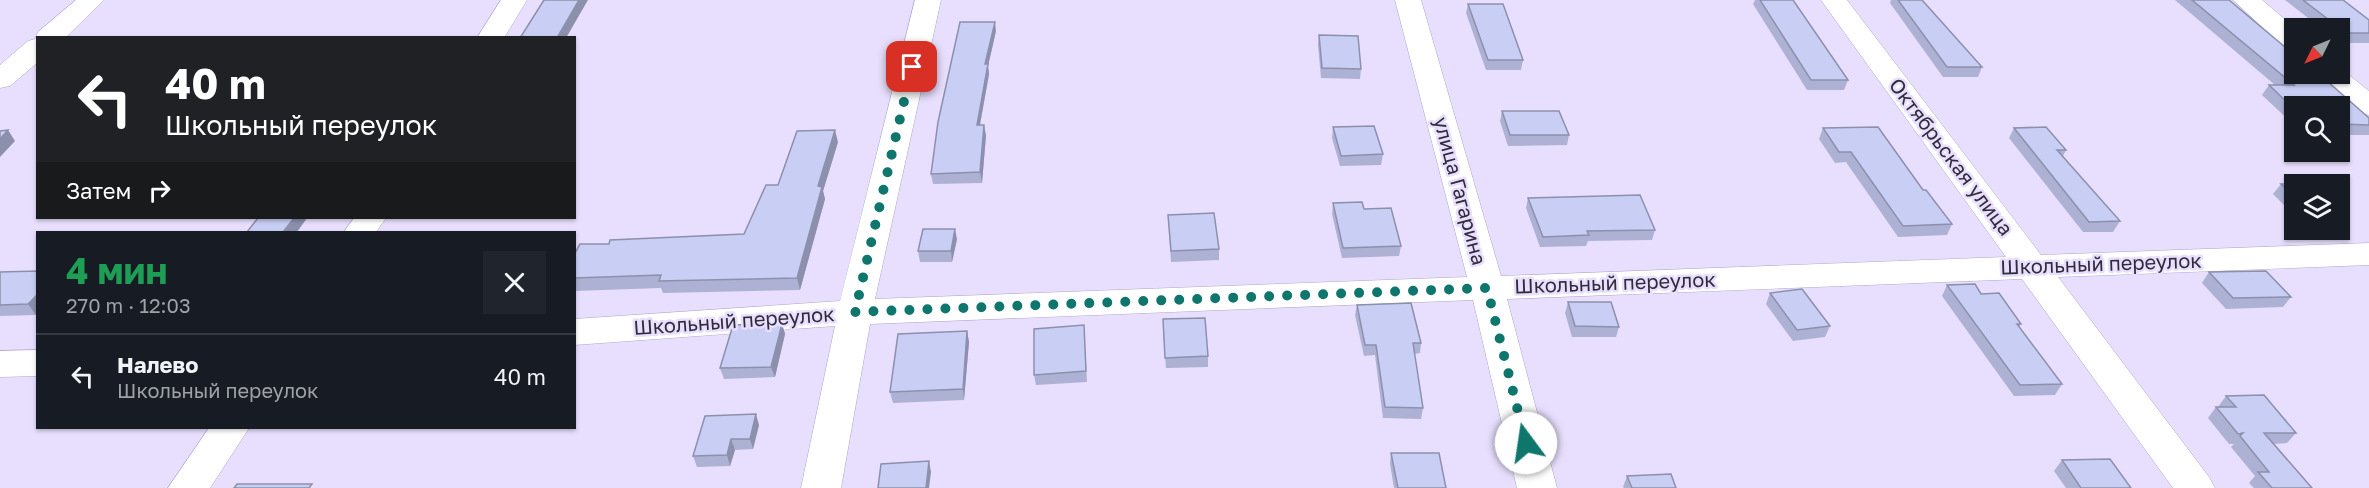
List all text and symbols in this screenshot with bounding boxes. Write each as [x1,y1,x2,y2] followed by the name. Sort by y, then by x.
[2284,18,2350,84] north arrow
[2284,18,2350,240] map controls
[886,41,937,92] pin
[895,50,928,83] icon: arrive
[165,58,266,108] text: 40 m
[66,60,144,138] icon: left
[1885,73,2019,240] street label: Октябрьская улица
[2284,96,2350,162] button: search
[165,109,437,141] text: Школьный переулок
[1430,114,1492,267] street label: улица Гагарина
[143,174,176,207] icon: right
[2284,174,2350,240] button: layers
[66,177,131,204] text: Затем
[2000,247,2202,279] street label: Школьный переулок
[66,249,167,292] text: 4 мин
[483,251,546,314] button: close
[1514,266,1716,298] street label: Школьный переулок
[66,293,191,317] text: 270 m · 12:03
[633,301,835,339] street label: Школьный переулок
[117,351,199,378] text: Налево
[66,360,99,393] icon: left
[494,363,546,390] text: 40 m
[117,378,319,402] text: Школьный переулок
[1494,411,1558,475] position arrow

